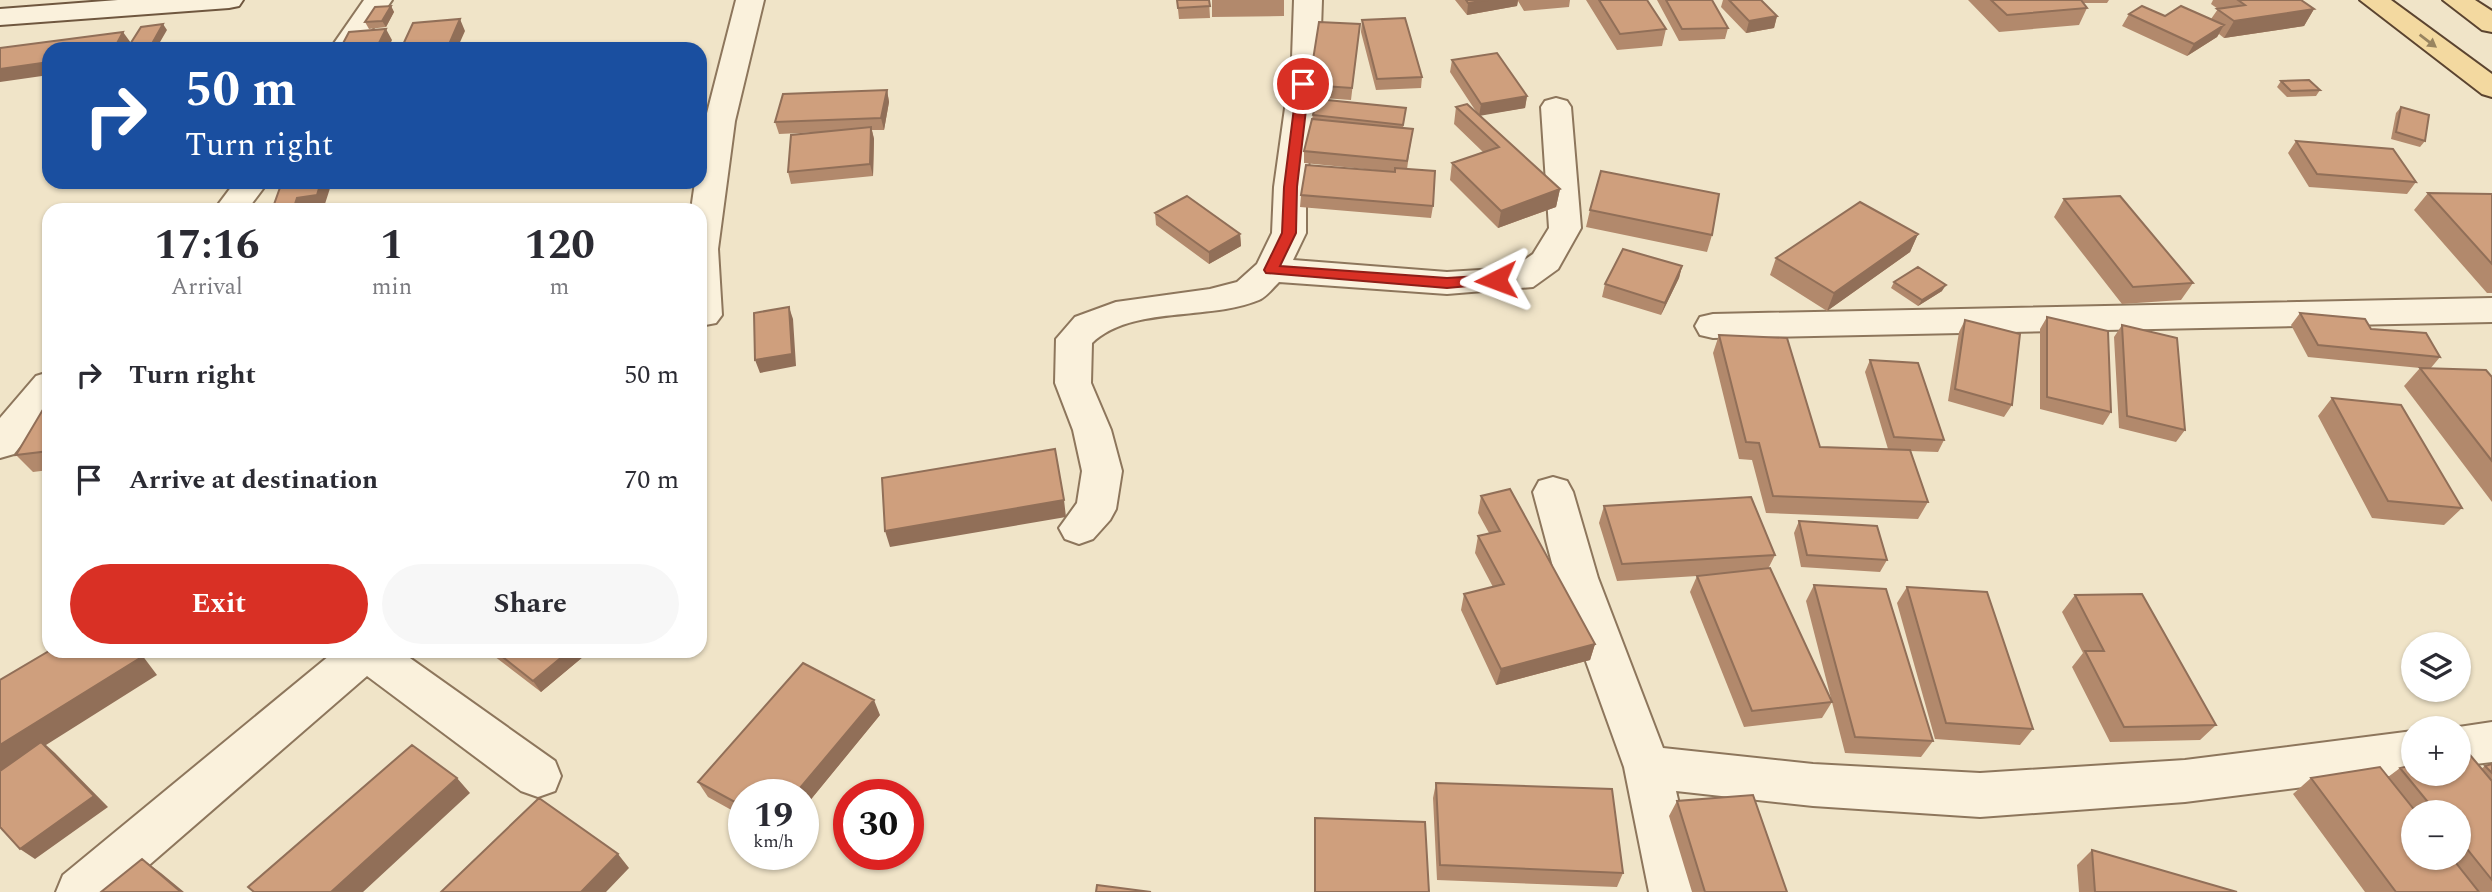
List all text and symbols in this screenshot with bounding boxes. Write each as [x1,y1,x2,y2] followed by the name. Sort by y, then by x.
[2419,33,2437,48] one-way arrow
[185,53,296,128] text: 50 m
[1273,54,1333,114] pin
[1284,65,1322,103] icon: arrive
[70,70,161,161] icon: right
[185,121,333,170] text: Turn right
[154,214,260,277] text: 17:16
[380,214,404,277] text: 1
[524,214,595,277] text: 120
[1459,243,1533,317] position arrow
[171,270,243,305] text: Arrival
[372,270,412,305] text: min
[550,270,569,305] text: m
[129,355,256,395] text: Turn right
[624,355,679,395] text: 50 m
[70,356,108,394] icon: right
[129,460,378,500] text: Arrive at destination
[624,460,679,500] text: 70 m
[70,461,108,499] icon: arrive
[70,564,368,644] button: Exit
[382,564,679,644] button: Share
[2401,632,2471,870] map controls
[2401,632,2471,702] button: layers
[2401,716,2471,786] button: +
[833,779,924,870] speed limit sign: 30
[754,789,793,842] text: 19
[2401,800,2471,870] button: −
[753,828,794,855] text: km/h

